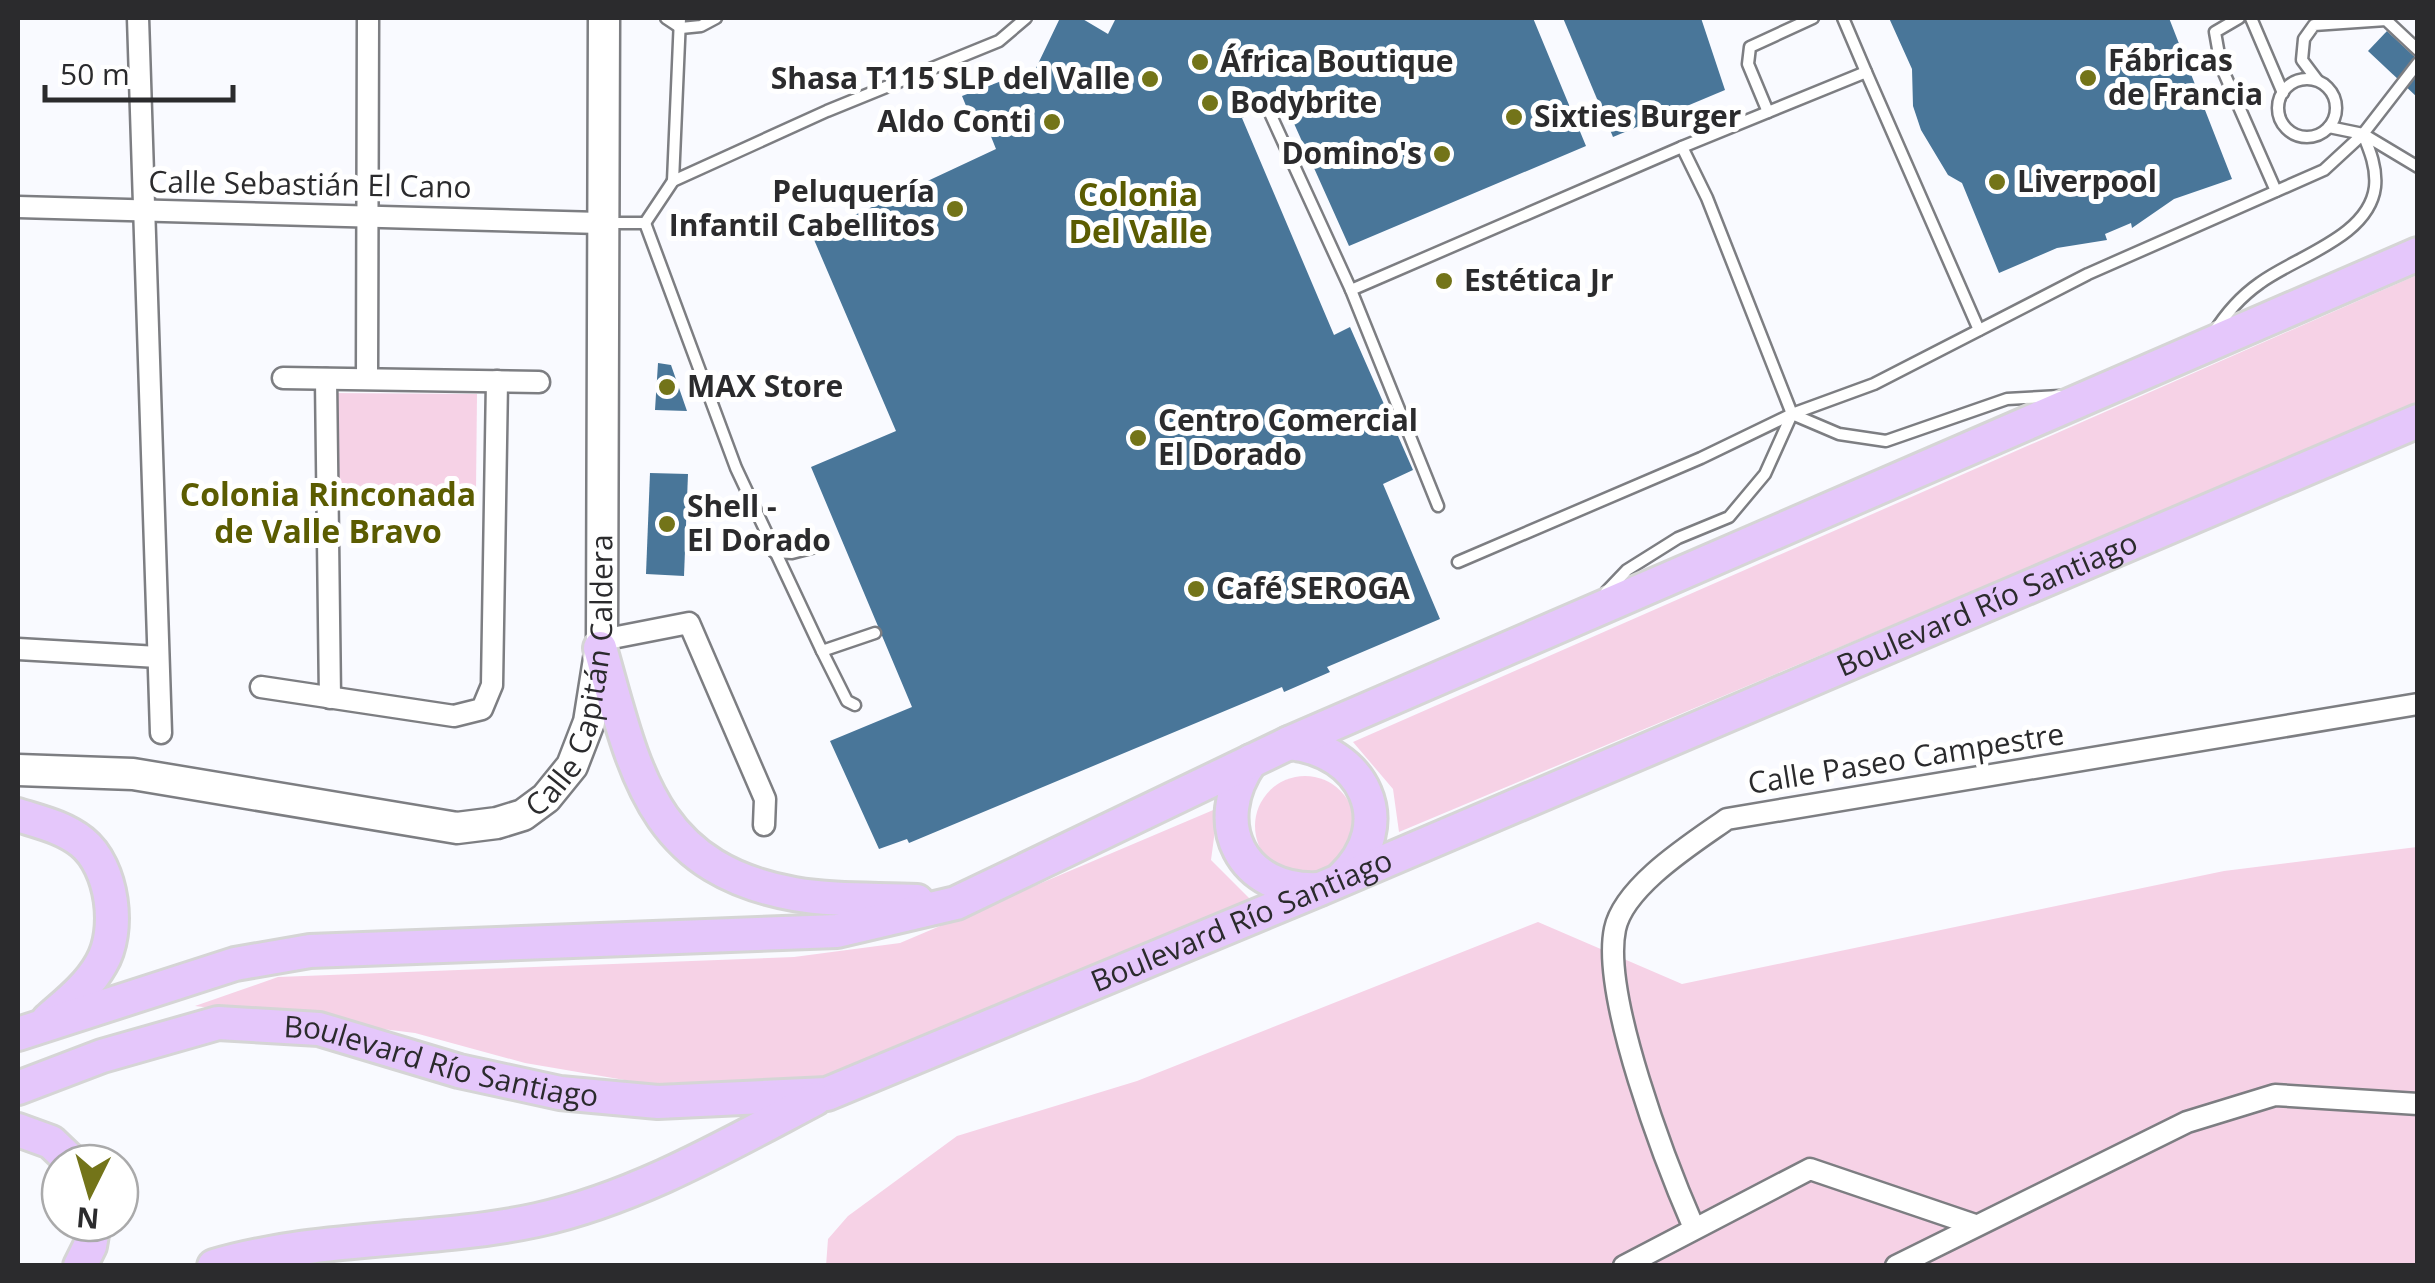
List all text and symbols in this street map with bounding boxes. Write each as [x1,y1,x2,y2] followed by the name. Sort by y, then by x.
[2108,39,2263,114] place label: Fábricas de Francia
[45,40,232,102] scale bar
[1220,40,1453,81] place label: África Boutique
[1189,51,1211,73] marker: África Boutique
[60,53,130,94] text: 50 m
[771,57,1130,98] place label: Shasa T115 SLP del Valle
[2077,67,2099,89] marker: Fábricas de Francia
[1139,68,1161,90] marker: Shasa T115 SLP del Valle
[1230,81,1377,122] place label: Bodybrite
[1199,92,1221,114] marker: Bodybrite
[1534,95,1741,136] place label: Sixties Burger
[877,100,1032,141] place label: Aldo Conti
[1503,106,1525,128] marker: Sixties Burger
[1041,111,1063,133] marker: Aldo Conti
[1281,132,1422,173] place label: Domino's
[1431,143,1453,165] marker: Domino's
[148,160,472,207] street label: Calle Sebastián El Cano
[2017,160,2157,201] place label: Liverpool
[669,170,935,245] place label: Peluquería Infantil Cabellitos
[1986,171,2008,193] marker: Liverpool
[1068,172,1208,252] district label: Colonia Del Valle
[944,198,966,220] marker: Peluquería Infantil Cabellitos
[1464,259,1614,300] place label: Estética Jr
[1433,270,1455,292] marker: Estética Jr
[687,365,843,406] place label: MAX Store
[656,376,678,398] marker: MAX Store
[1158,399,1418,474] place label: Centro Comercial El Dorado
[1127,427,1149,449] marker: Centro Comercial El Dorado
[180,472,476,552] district label: Colonia Rinconada de Valle Bravo
[687,485,831,560] place label: Shell - El Dorado
[656,513,678,535] marker: Shell - El Dorado
[1830,521,2143,685] street label: Boulevard Río Santiago
[516,534,621,825] street label: Calle Capitán Caldera
[1216,567,1410,608] place label: Café SEROGA
[1185,578,1207,600] marker: Café SEROGA
[1745,712,2067,803] street label: Calle Paseo Campestre
[1084,839,1398,1001] street label: Boulevard Río Santiago
[283,1005,600,1115] street label: Boulevard Río Santiago
[40,1143,140,1243] north arrow
[75,1199,101,1239] text: N

